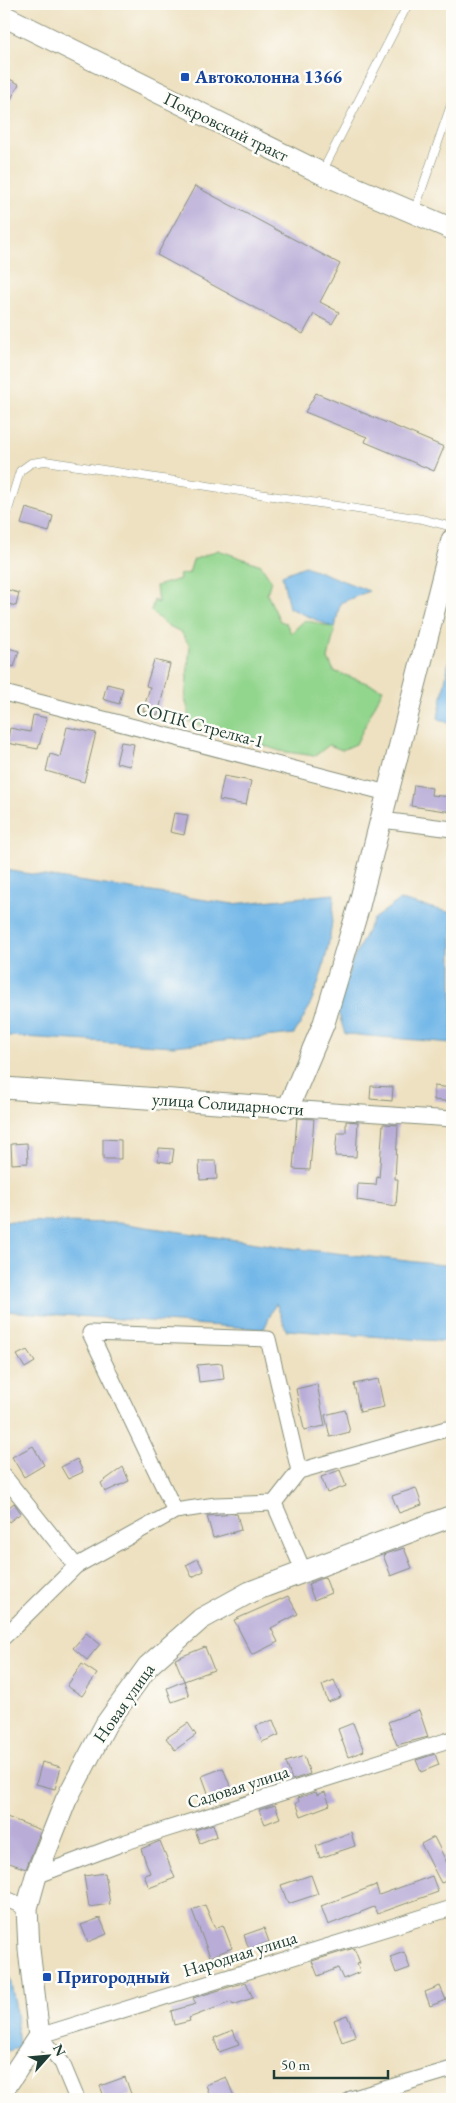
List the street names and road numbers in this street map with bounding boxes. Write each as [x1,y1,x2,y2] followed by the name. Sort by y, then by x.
[160,86,293,167] street label: Покровский тракт
[134,696,266,753] street label: СОПК Стрелка-1
[151,1087,305,1120] street label: улица Солидарности
[88,1658,160,1747] street label: Новая улица
[184,1759,292,1814] street label: Садовая улица
[180,1925,300,1982] street label: Народная улица

